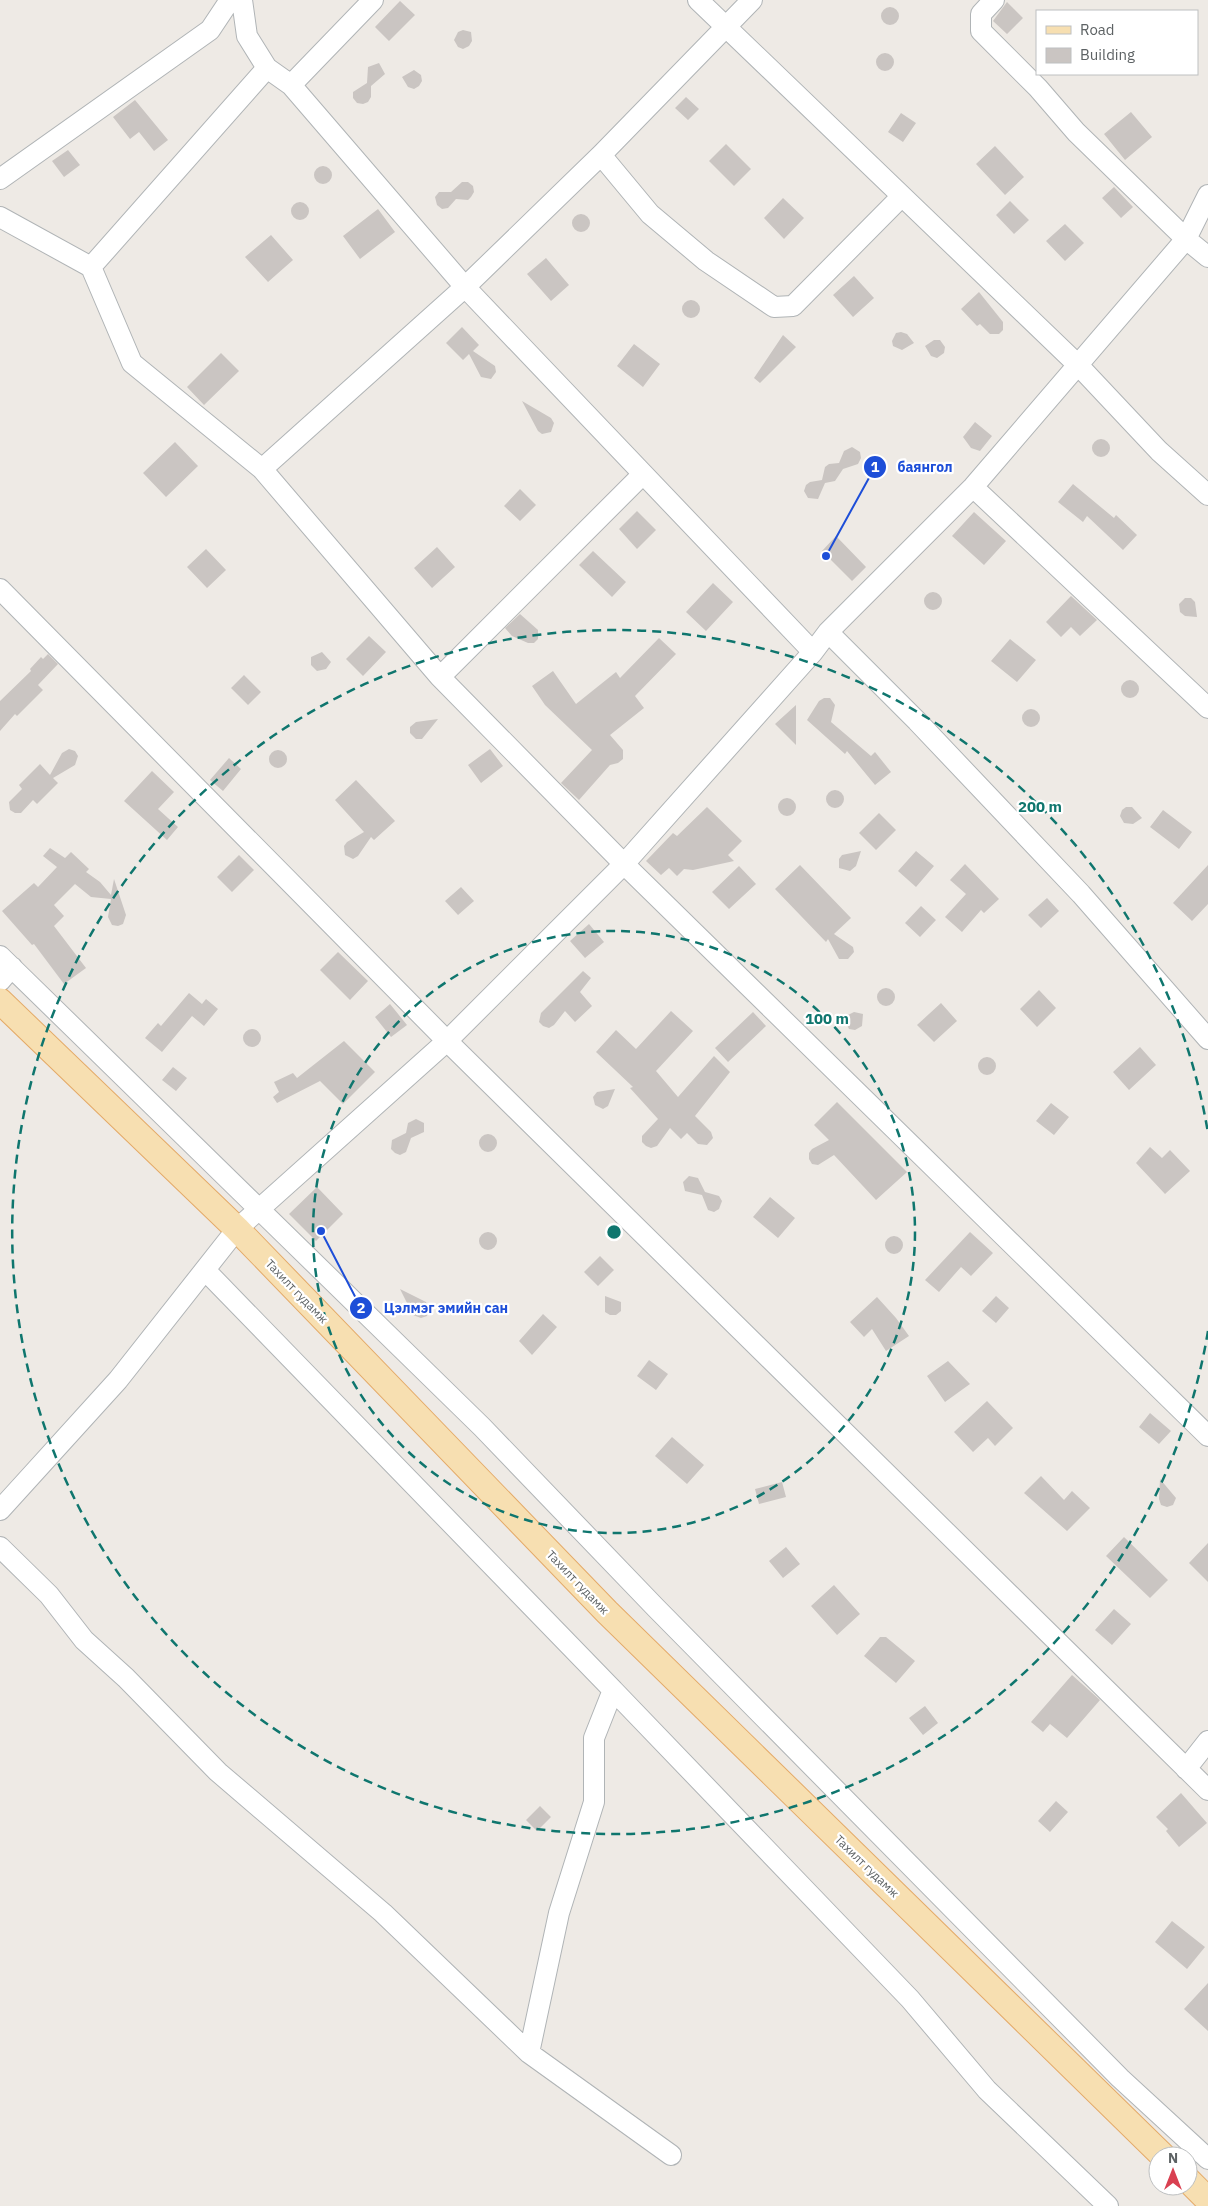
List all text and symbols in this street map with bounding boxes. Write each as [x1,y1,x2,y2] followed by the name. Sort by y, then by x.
[1036,10,1198,75] legend
[1080,20,1115,39] text: Road
[1080,45,1135,64] text: Building
[862,452,962,481] callout: баянгол
[870,457,880,476] text: 1
[897,458,953,476] text: баянгол
[1018,797,1062,816] text: 200 m
[805,1009,849,1028] text: 100 m
[605,1223,623,1241] centre of rings
[263,1256,331,1326] street label: Тахилт гудамж
[349,1293,518,1322] callout: Цэлмэг эмийн сан
[356,1298,366,1317] text: 2
[384,1299,508,1317] text: Цэлмэг эмийн сан
[544,1547,612,1617] street label: Тахилт гудамж
[832,1832,902,1900] street label: Тахилт гудамж
[1148,2146,1198,2196] north arrow
[1168,2149,1178,2167] text: N

